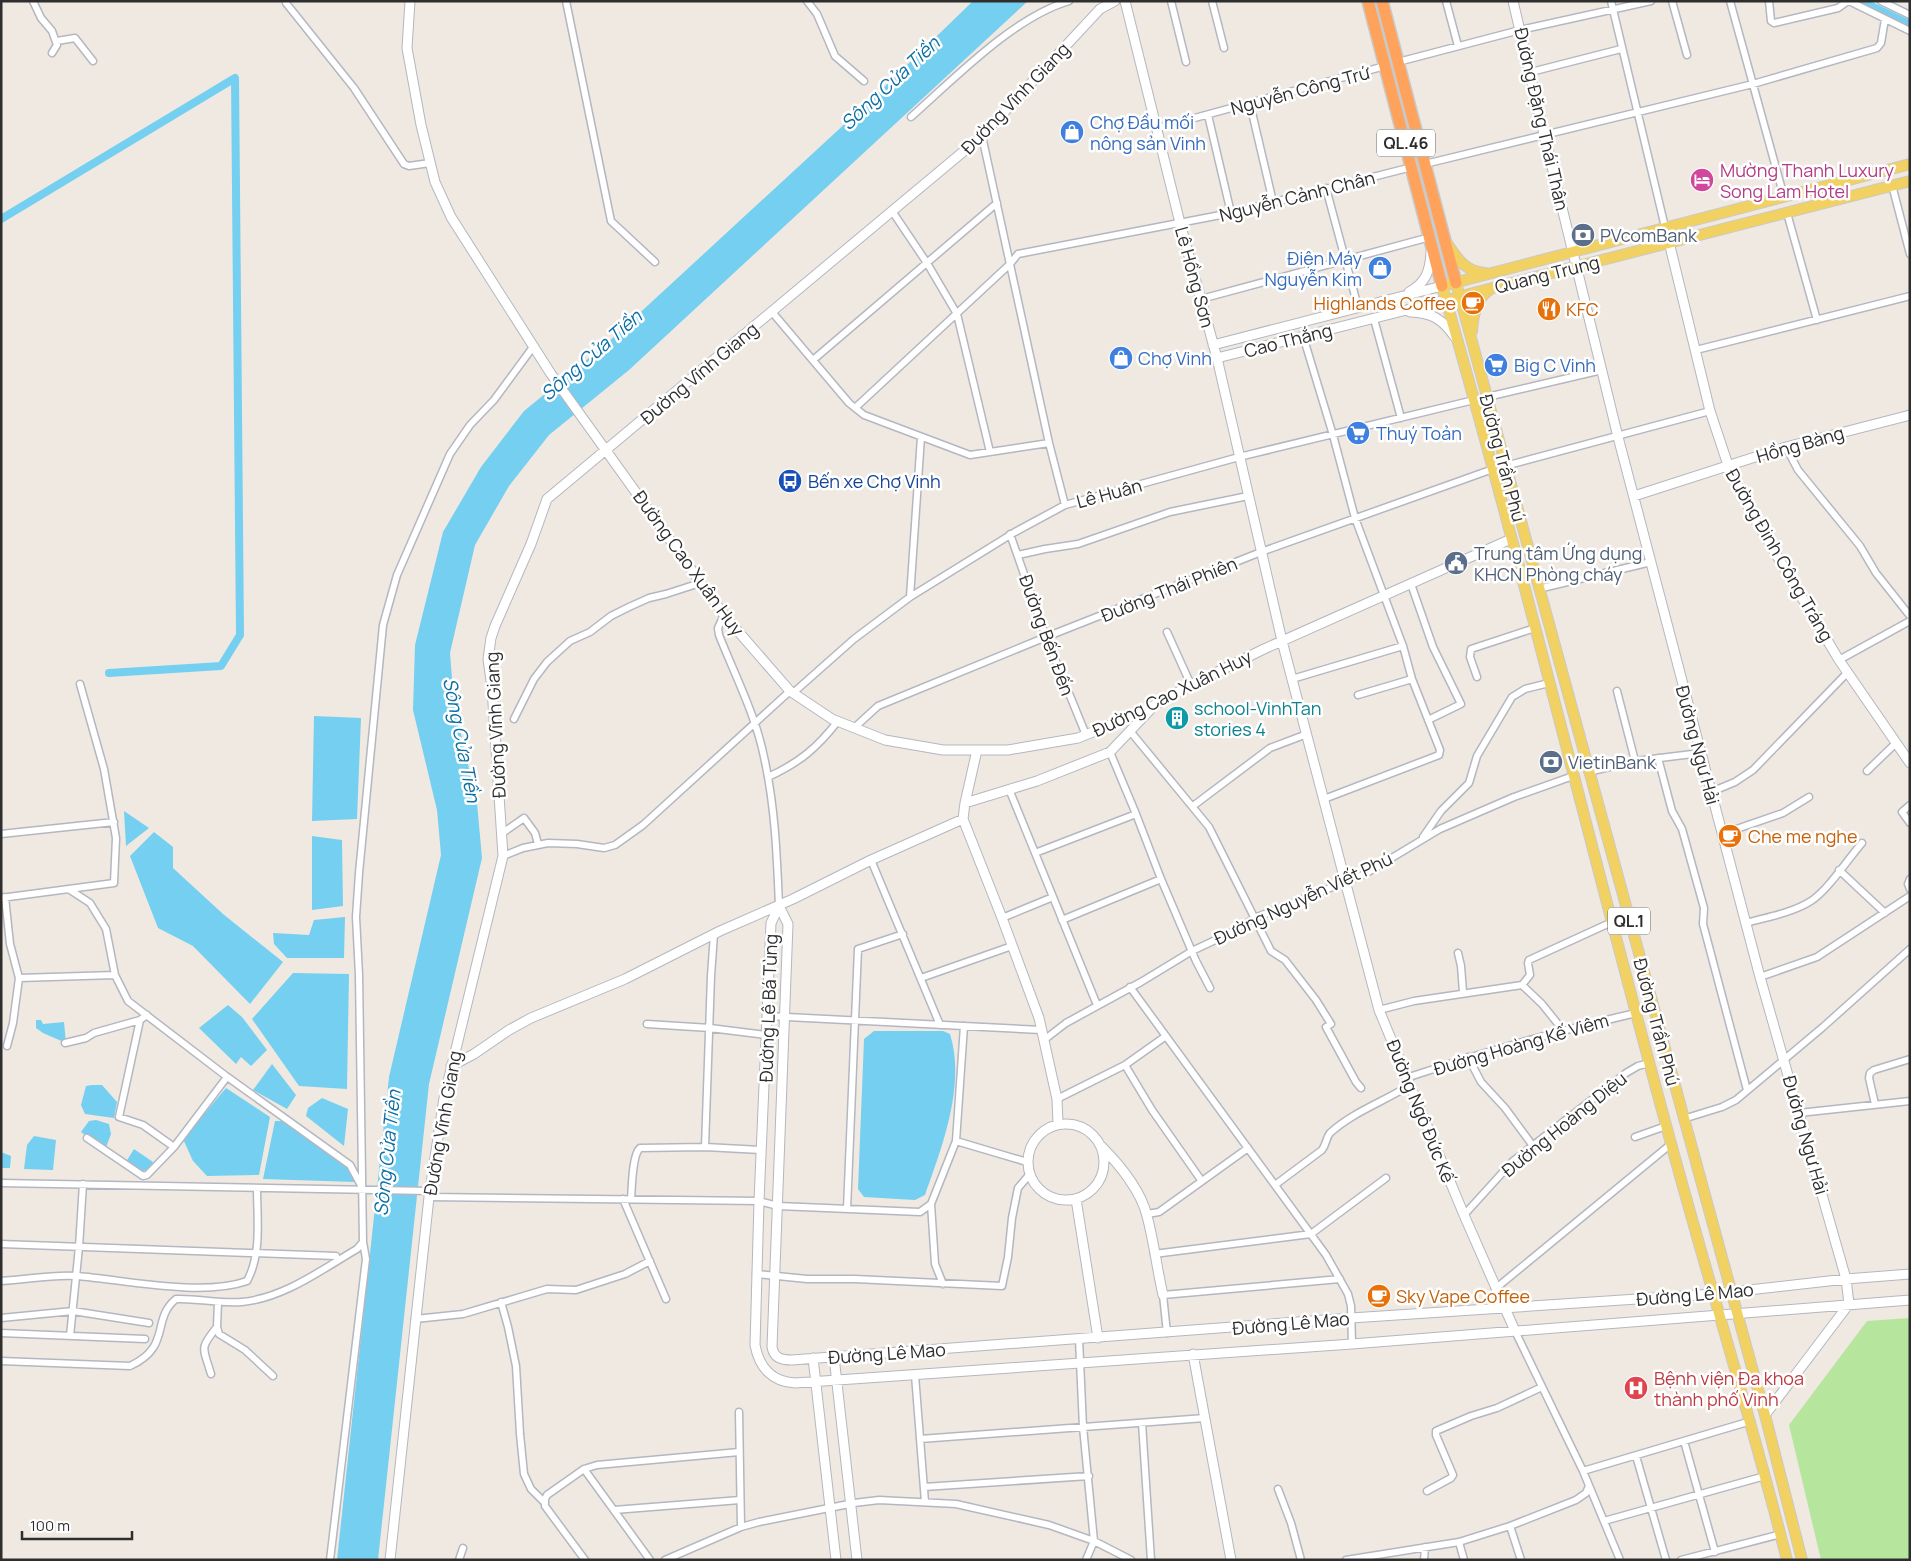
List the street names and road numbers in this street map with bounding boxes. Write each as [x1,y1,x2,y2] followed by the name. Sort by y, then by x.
[1509,25,1575,213] street label: Đường Đặng Thái Thân
[955,37,1075,159] street label: Đường Vĩnh Giang
[1228,60,1373,120] street label: Nguyễn Công Trứ
[1377,130,1435,156] road number: QL.46
[1217,165,1377,227] street label: Nguyễn Cảnh Chân
[1170,224,1220,330] street label: Lê Hồng Sơn
[1492,249,1602,299] street label: Quang Trung
[635,317,763,429] street label: Đường Vĩnh Giang
[1241,317,1335,363] street label: Cao Thắng
[1474,392,1532,524] street label: Đường Trần Phú
[1753,420,1847,468] street label: Hồng Bàng
[1721,464,1839,646] street label: Đường Đinh Công Tráng
[1074,473,1144,513] street label: Lê Huân
[628,486,750,641] street label: Đường Cao Xuân Huy
[1098,551,1240,627] street label: Đường Thái Phiên
[1014,571,1080,699] street label: Đường Bến Đến
[1088,644,1256,742] street label: Đường Cao Xuân Huy
[479,651,511,799] street label: Đường Vĩnh Giang
[1671,683,1725,807] street label: Đường Ngư Hải
[1210,846,1396,950] street label: Đường Nguyễn Viết Phú
[1608,908,1650,934] road number: QL.1
[753,933,783,1083] street label: Đường Lê Bá Tùng
[1628,956,1686,1088] street label: Đường Trần Phú
[1431,1008,1611,1080] street label: Đường Hoàng Kế Viêm
[1381,1036,1461,1187] street label: Đường Ngô Đức Kế
[417,1049,467,1197] street label: Đường Vĩnh Giang
[1497,1066,1631,1182] street label: Đường Hoàng Diệu
[1778,1073,1834,1197] street label: Đường Ngư Hải
[1635,1277,1755,1311] street label: Đường Lê Mao
[1231,1306,1351,1340] street label: Đường Lê Mao
[827,1337,947,1369] street label: Đường Lê Mao

